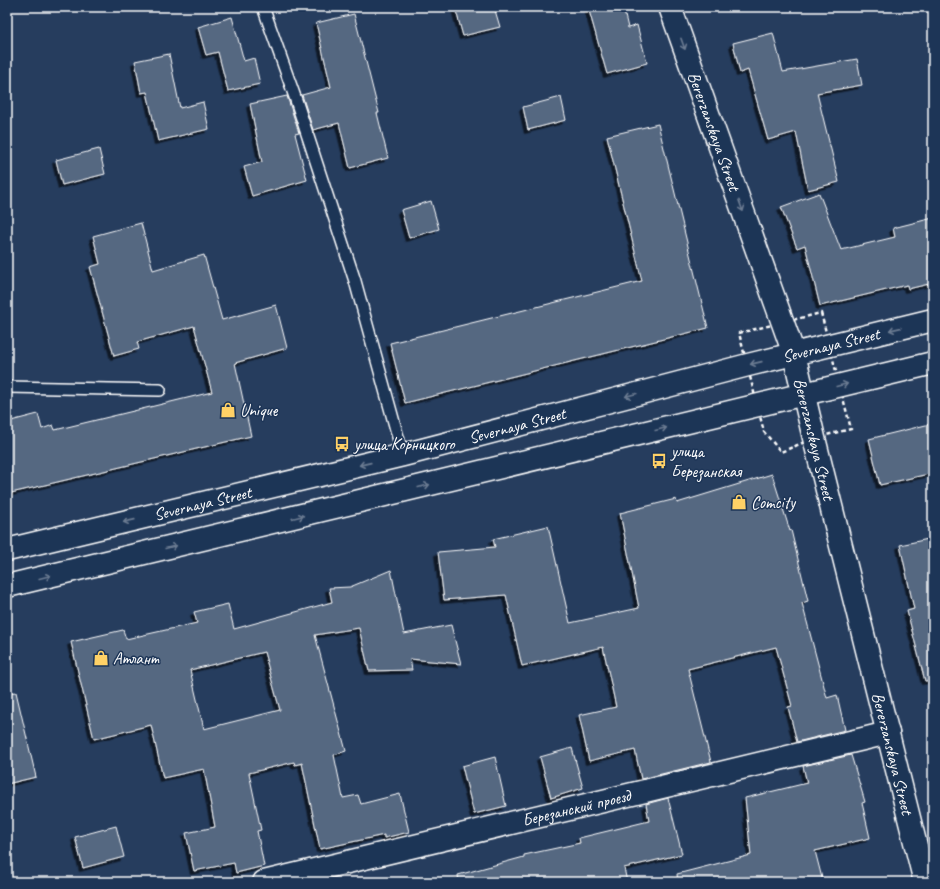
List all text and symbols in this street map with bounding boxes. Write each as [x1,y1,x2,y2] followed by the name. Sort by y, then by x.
[680,37,687,50] one-way arrow
[683,69,746,196] street label: Bererzanskaya Street
[737,199,745,211] one-way arrow
[780,323,884,367] street label: Severnaya Street
[889,326,902,334] one-way arrow
[750,359,763,367] one-way arrow
[789,376,840,505] street label: Bererzanskaya Street
[836,381,849,389] one-way arrow
[624,392,637,400] one-way arrow
[240,400,279,421] place label: Unique
[219,401,237,419] shop icon: Unique
[466,402,570,448] street label: Severnaya Street
[654,425,667,433] one-way arrow
[353,434,455,455] place label: улица Корницкого
[333,435,351,453] bus stop icon: улица Корницкого
[670,441,743,483] place label: улица Березанская
[650,452,668,470] bus stop icon: улица Березанская
[358,461,371,469] one-way arrow
[152,481,256,525] street label: Severnaya Street
[417,482,430,490] one-way arrow
[751,492,796,513] place label: Comcity
[730,493,748,511] shop icon: Comcity
[291,512,304,520] one-way arrow
[123,518,136,525] one-way arrow
[165,543,178,550] one-way arrow
[38,573,51,581] one-way arrow
[113,648,160,669] place label: Атлант
[92,649,110,667] shop icon: Атлант
[867,691,918,819] street label: Bererzanskaya Street
[520,784,635,831] street label: Березанский проезд

